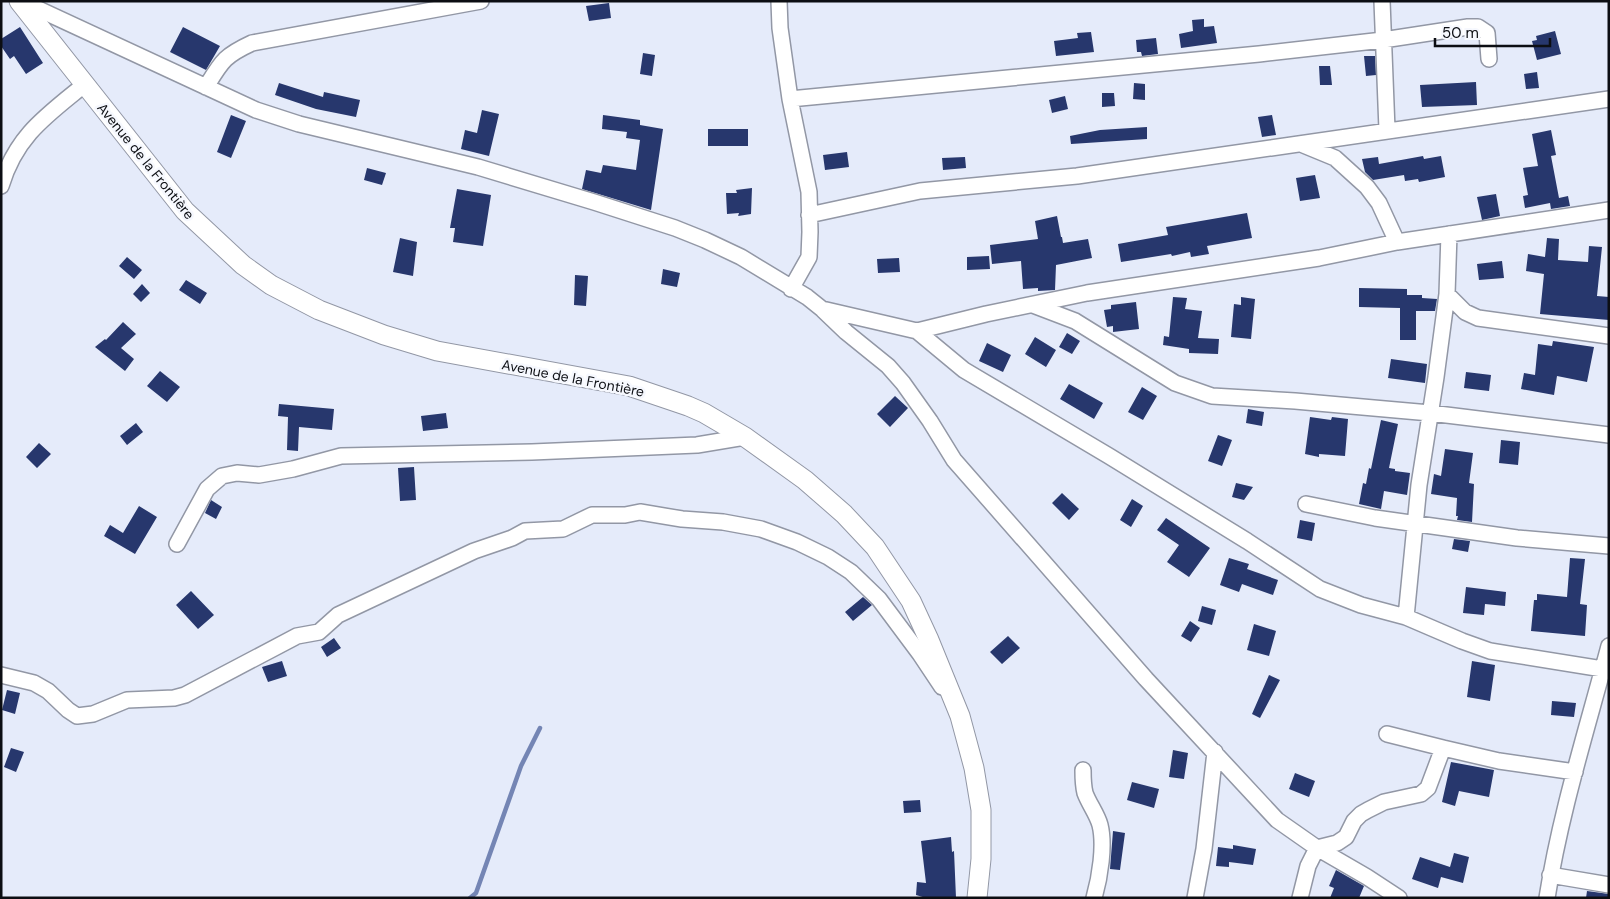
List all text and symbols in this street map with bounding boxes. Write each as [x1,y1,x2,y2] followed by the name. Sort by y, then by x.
[1435,15,1550,47] scale bar
[1442,23,1479,43] text: 50 m
[93,99,199,223] street label: Avenue de la Frontière
[500,355,646,401] street label: Avenue de la Frontière

